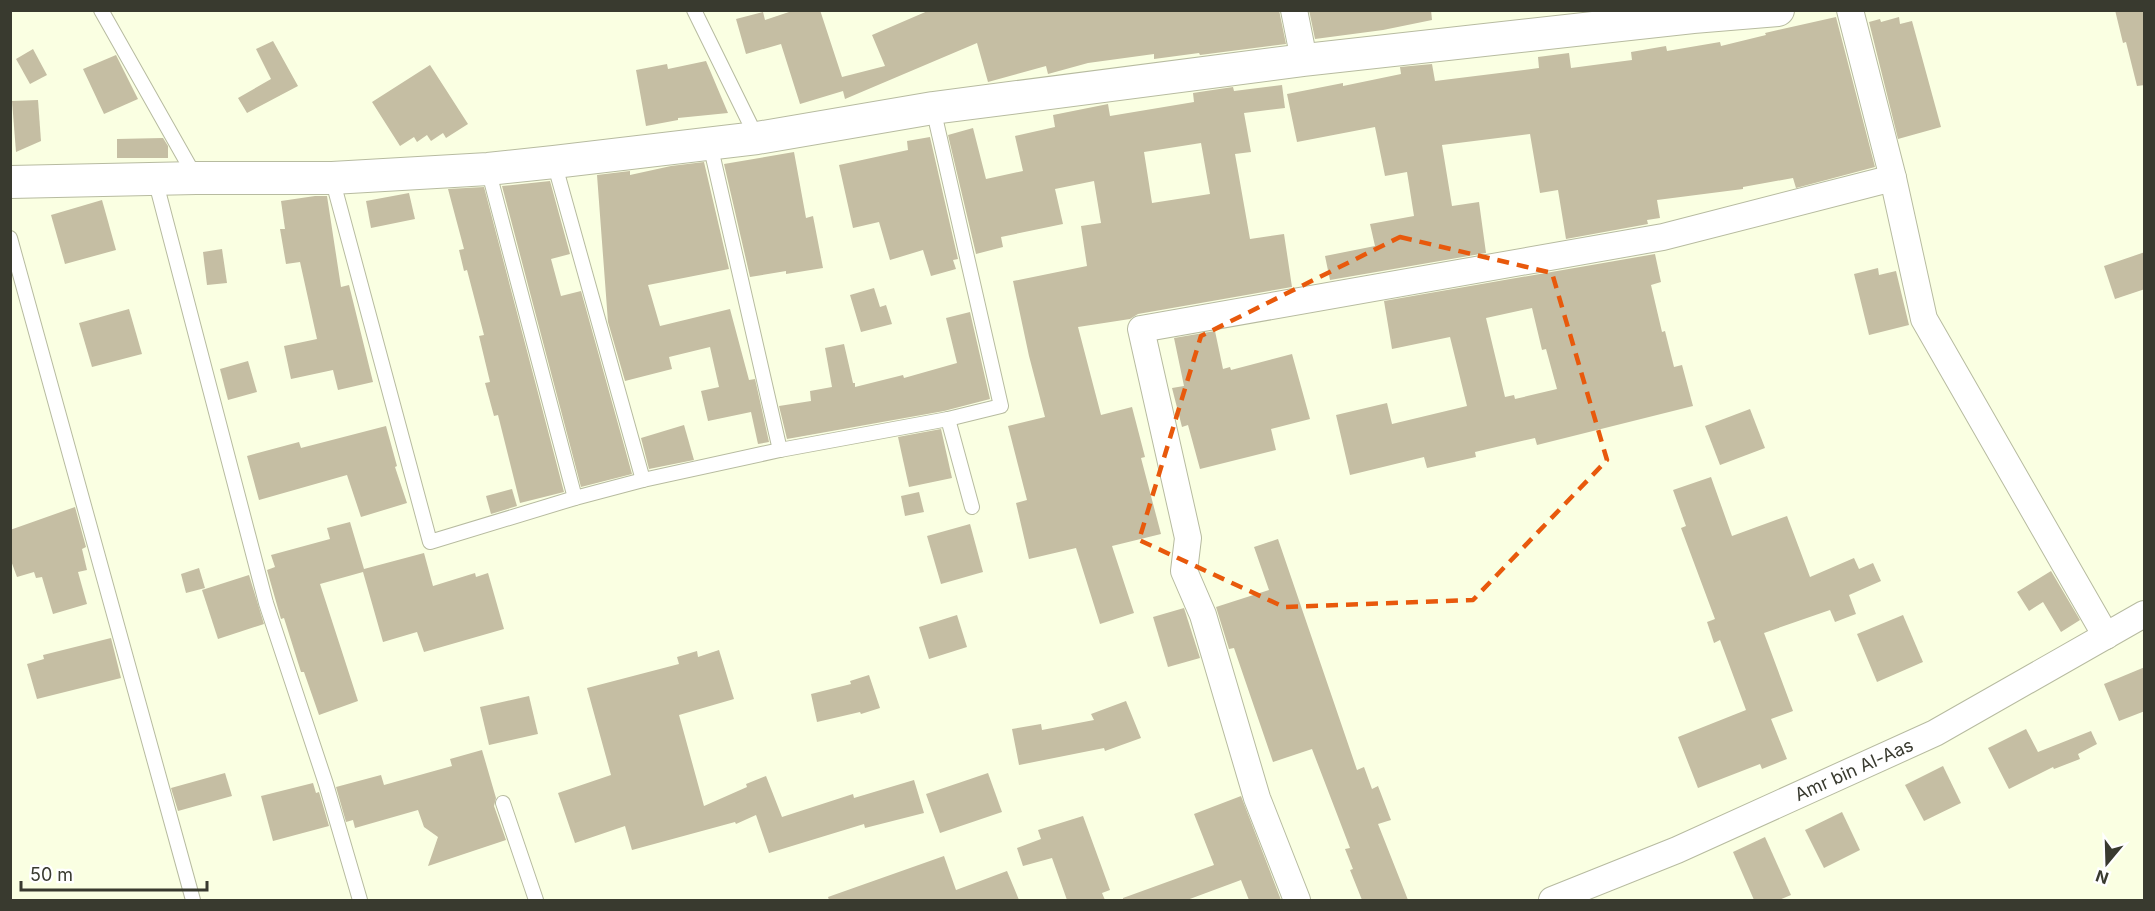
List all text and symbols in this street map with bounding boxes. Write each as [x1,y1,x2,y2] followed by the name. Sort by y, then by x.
[1791,734,1916,805] street label: Amr bin Al-Aas
[2077,833,2137,893] north arrow
[21,854,207,892] scale bar
[30,864,73,885] text: 50 m
[2093,866,2111,889] text: N

